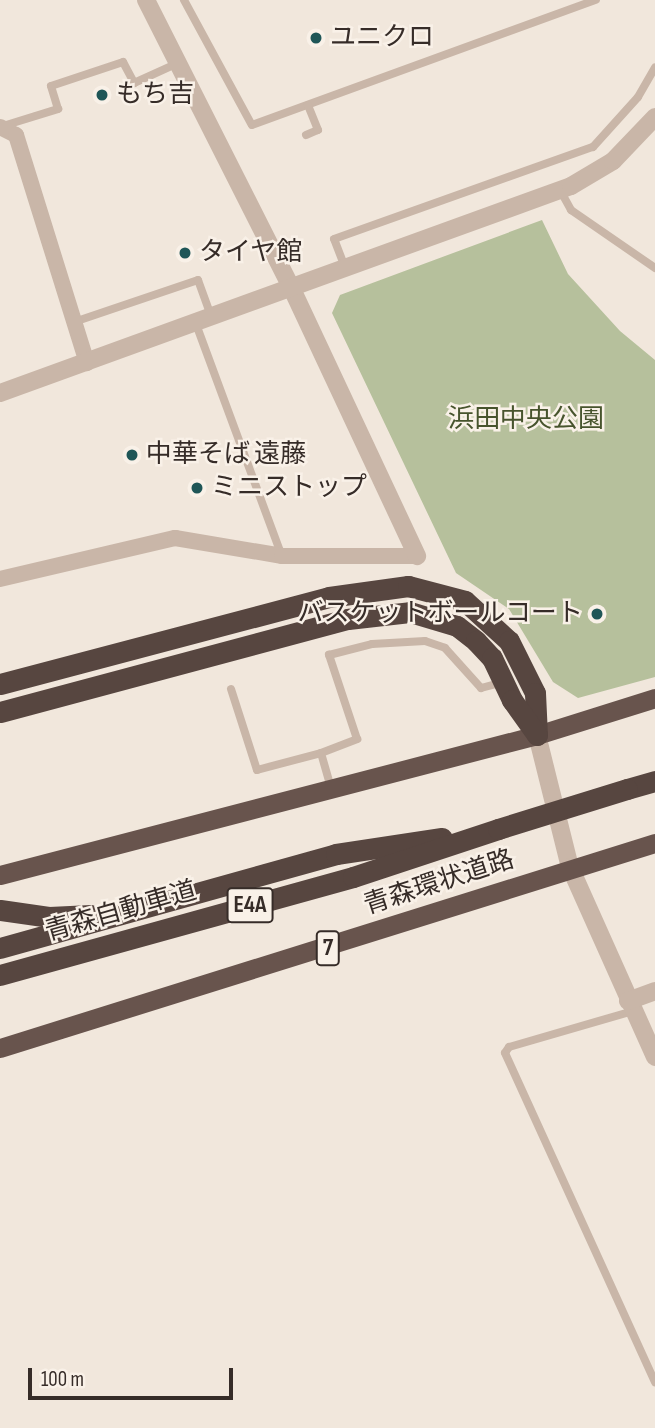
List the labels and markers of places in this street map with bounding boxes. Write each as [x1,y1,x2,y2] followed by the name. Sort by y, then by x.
[330,22,434,54] place label: ユニクロ
[308,30,324,46] marker: ユニクロ
[116,79,194,111] place label: もち吉
[94,87,110,103] marker: もち吉
[199,237,303,269] place label: タイヤ館
[177,245,193,261] marker: タイヤ館
[146,439,306,471] place label: 中華そば 遠藤
[124,447,140,463] marker: 中華そば 遠藤
[211,472,367,504] place label: ミニストップ
[189,480,205,496] marker: ミニストップ
[297,598,583,630] place label: バスケットボールコート
[589,606,605,622] marker: バスケットボールコート

